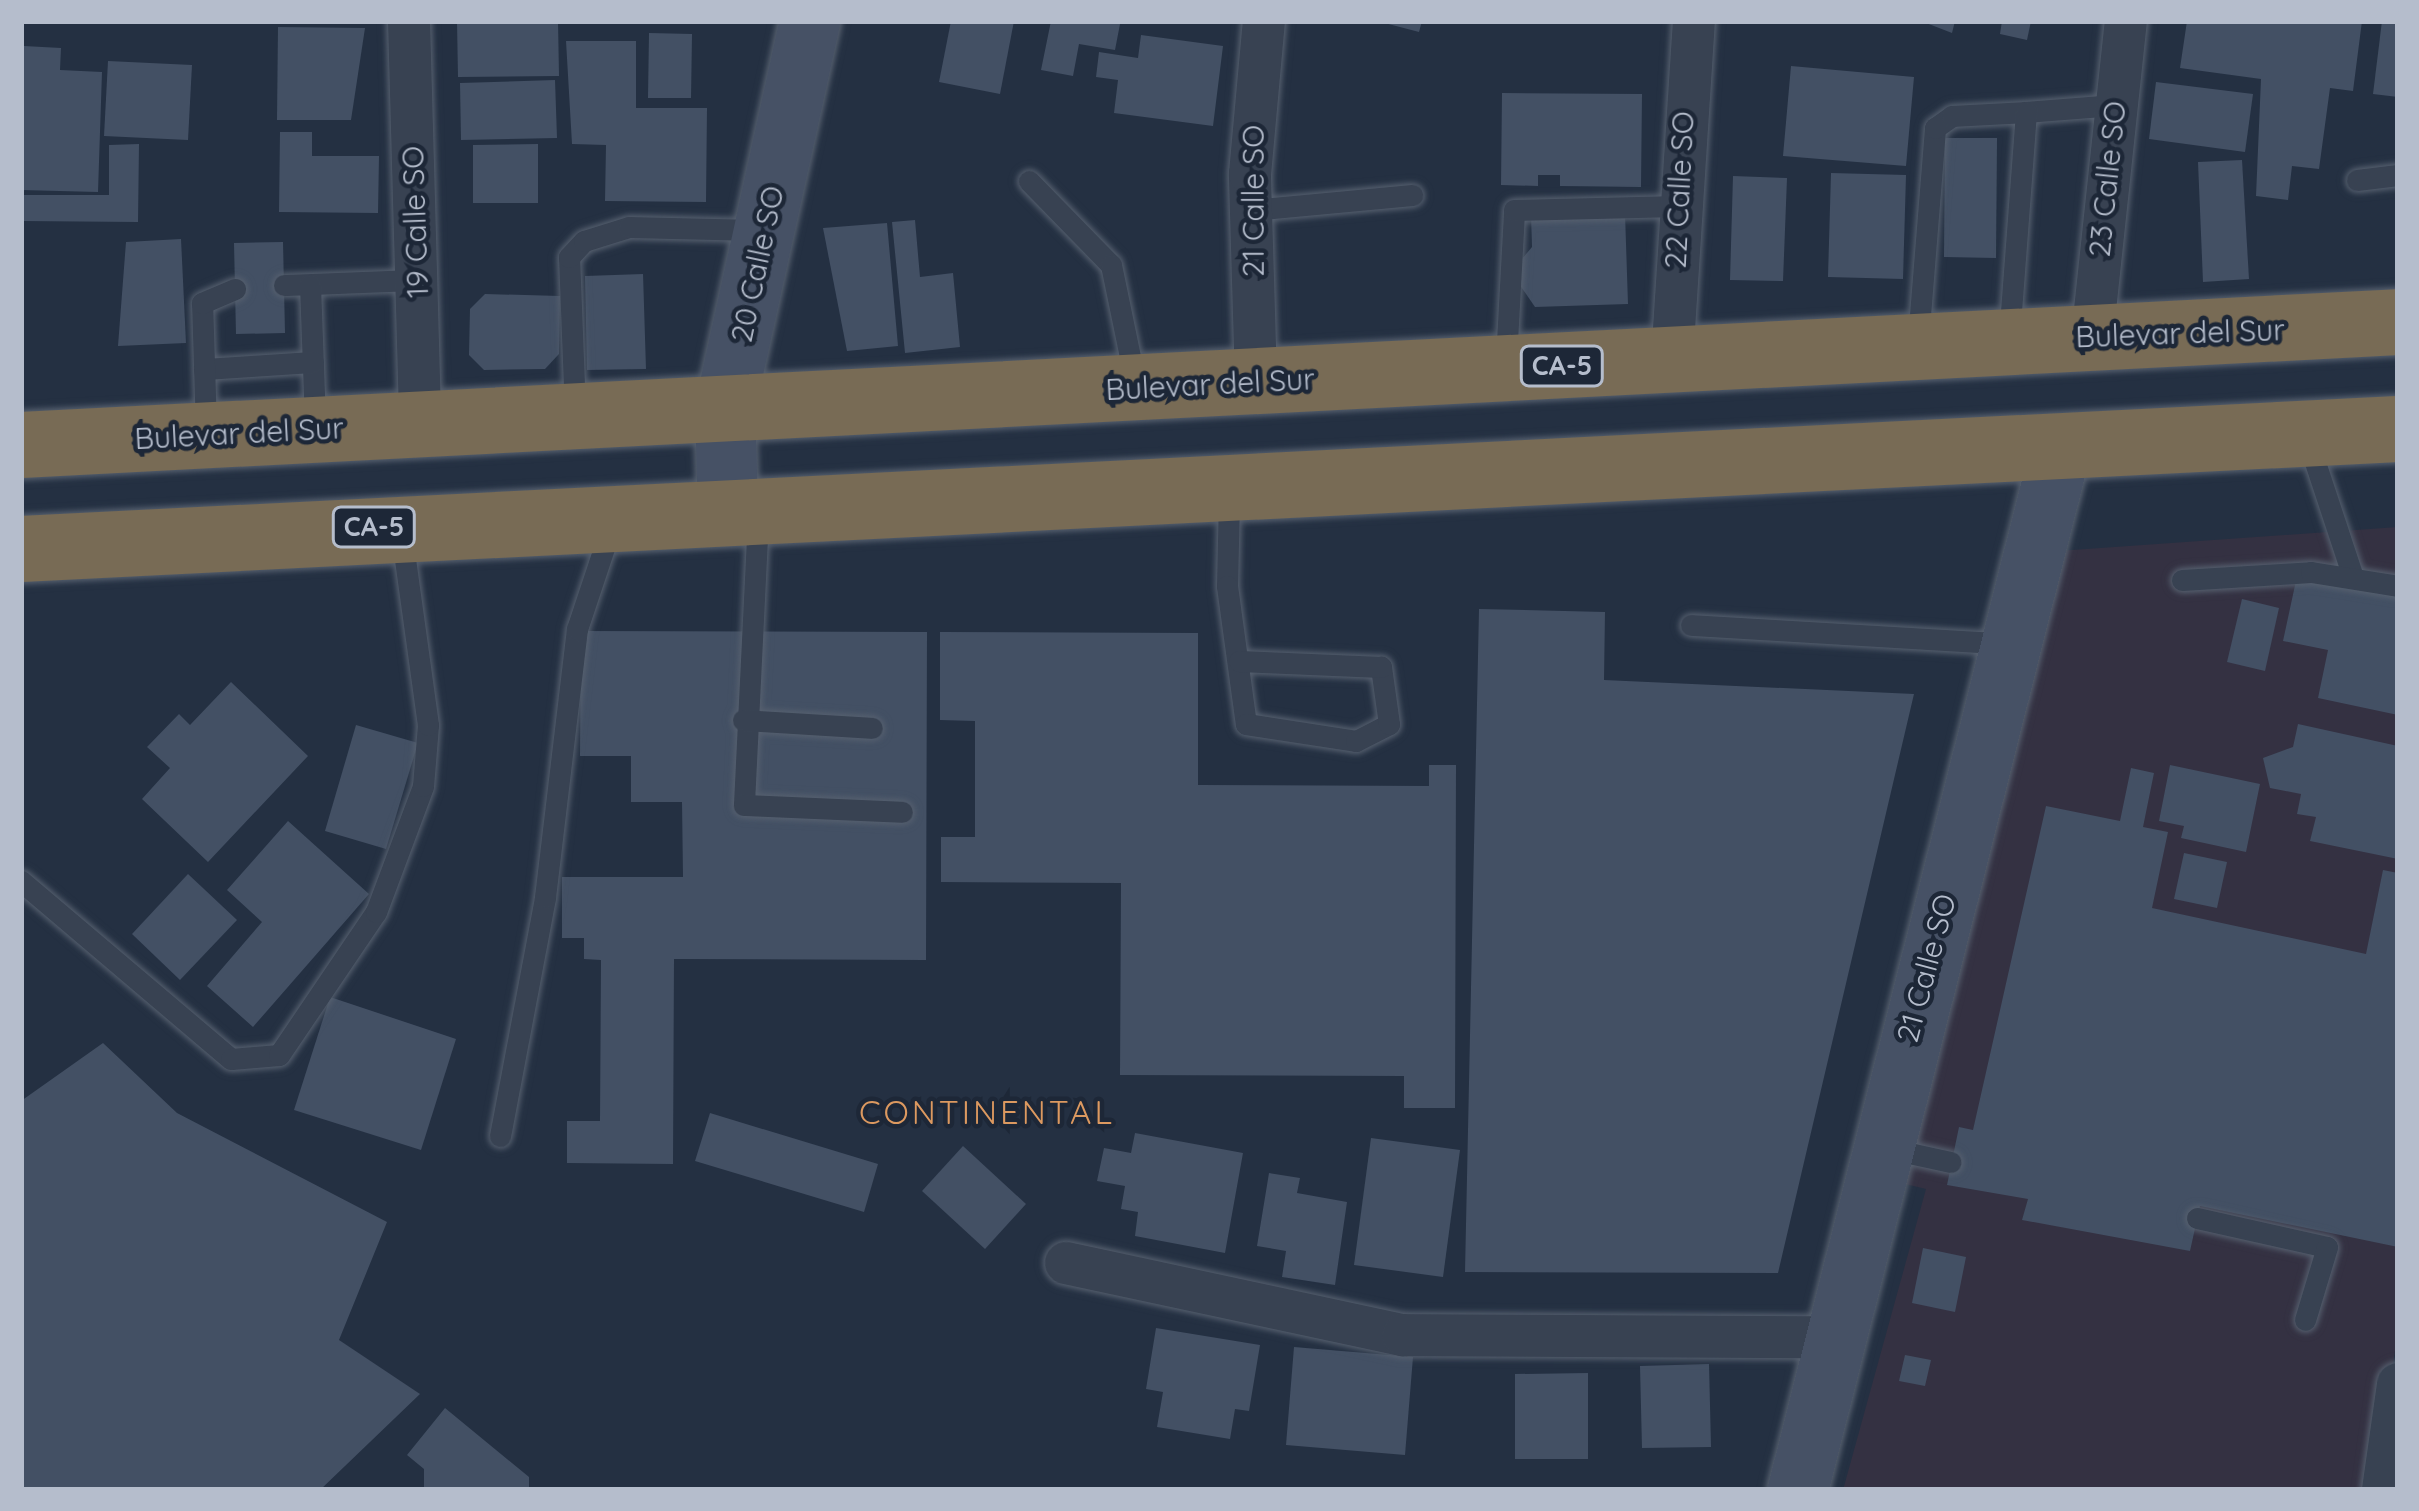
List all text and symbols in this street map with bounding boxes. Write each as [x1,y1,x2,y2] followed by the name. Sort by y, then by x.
[2081,99,2133,259] street label: 23 Calle SO
[1657,110,1701,270] street label: 22 Calle SO
[1235,125,1271,277] street label: 21 Calle SO
[394,145,436,299] street label: 19 Calle SO
[723,183,791,345] street label: 20 Calle SO
[2075,311,2285,355] street label: Bulevar del Sur
[1517,345,1607,387] road number: CA-5
[1104,361,1316,407] street label: Bulevar del Sur
[133,410,345,456] street label: Bulevar del Sur
[329,506,419,548] road number: CA-5
[1889,890,1963,1046] street label: 21 Calle SO
[859,1092,1115,1132] district label: CONTINENTAL

